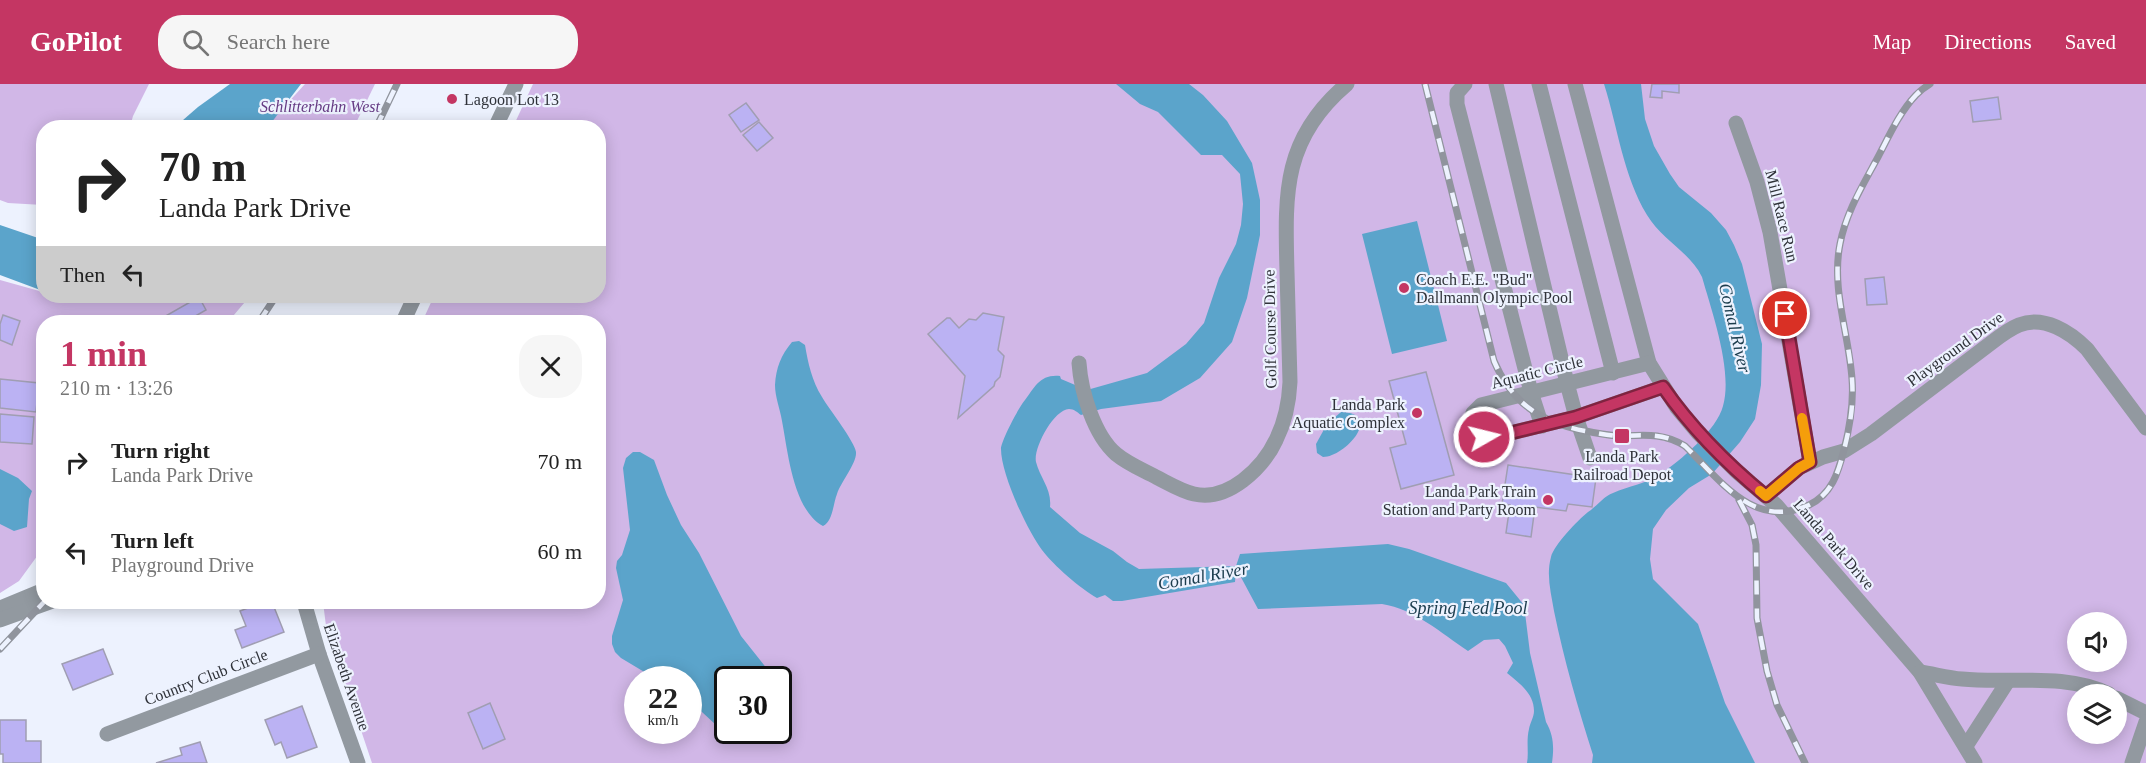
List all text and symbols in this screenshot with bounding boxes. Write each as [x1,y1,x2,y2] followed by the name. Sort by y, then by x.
[158,15,578,69] search box
[30,26,122,57] text: GoPilot
[179,26,212,59] icon: search
[227,29,330,54] text: Search here
[1873,30,1911,54] text: Map
[1944,30,2032,54] text: Directions
[2065,30,2116,54] text: Saved
[464,91,559,109] place label: Lagoon Lot 13
[445,92,459,106] marker: Lagoon Lot 13
[260,98,380,115] park label: Schlitterbahn West
[60,144,138,222] icon: right
[159,144,247,190] text: 70 m
[1762,168,1802,264] street label: Mill Race Run
[159,193,351,223] text: Landa Park Drive
[117,258,150,291] icon: left
[60,262,105,287] text: Then
[1260,269,1280,389] street label: Golf Course Drive
[1416,271,1573,307] place label: Coach E.E. "Bud" Dallmann Olympic Pool
[1397,281,1411,295] marker: Coach E.E. "Bud" Dallmann Olympic Pool
[1715,281,1755,376] water label: Comal River
[1759,288,1810,339] pin
[1768,297,1801,330] icon: arrive
[1904,309,2007,390] street label: Playground Drive
[60,334,147,374] text: 1 min
[519,335,582,398] button: close
[1489,352,1585,393] street label: Aquatic Circle
[60,377,173,399] text: 210 m · 13:26
[1292,396,1405,432] place label: Landa Park Aquatic Complex
[1452,405,1516,469] position arrow
[1410,406,1424,420] marker: Landa Park Aquatic Complex
[1613,427,1631,445] marker: Landa Park Railroad Depot
[111,438,210,463] text: Turn right
[60,446,93,479] icon: right
[1573,448,1672,484] place label: Landa Park Railroad Depot
[537,449,582,474] text: 70 m
[111,464,253,486] text: Landa Park Drive
[1383,483,1537,519] place label: Landa Park Train Station and Party Room
[1541,493,1555,507] marker: Landa Park Train Station and Party Room
[1790,496,1878,592] street label: Landa Park Drive
[111,528,194,553] text: Turn left
[60,536,93,569] icon: left
[537,539,582,564] text: 60 m
[111,554,254,576] text: Playground Drive
[1156,558,1251,594] water label: Comal River
[1409,598,1528,618] water label: Spring Fed Pool
[2067,612,2127,744] map controls
[2067,612,2127,672] button: sound
[321,621,373,733] street label: Elizabeth Avenue
[142,646,270,709] street label: Country Club Circle
[714,666,792,744] speed limit sign: 30
[648,681,678,714] text: 22
[2067,684,2127,744] button: layers
[648,712,678,728] text: km/h

